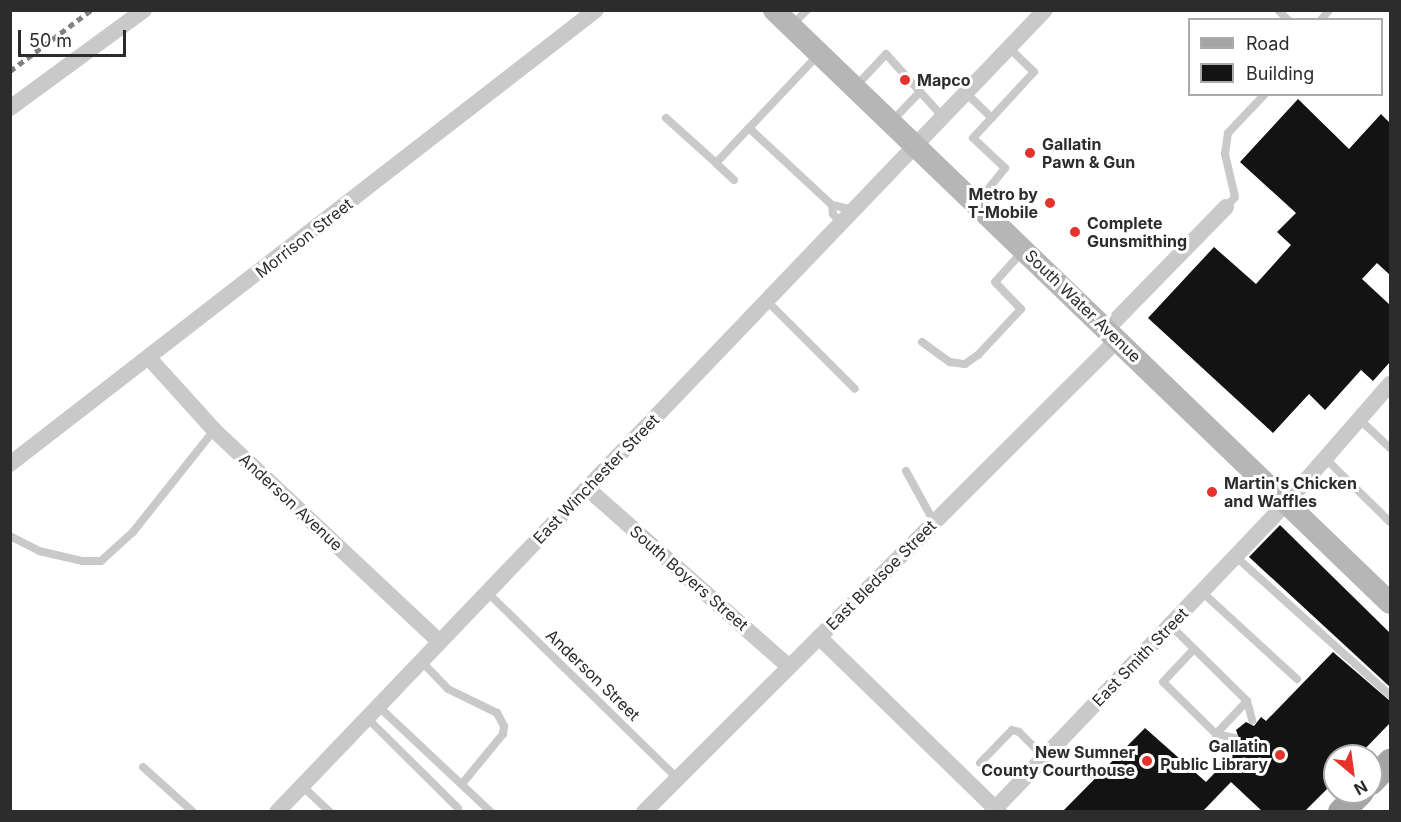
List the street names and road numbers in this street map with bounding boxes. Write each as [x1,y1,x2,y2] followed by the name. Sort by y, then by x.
[252,194,356,282] street label: Morrison Street
[1021,246,1145,366] street label: South Water Avenue
[529,410,663,548] street label: East Winchester Street
[236,449,346,555] street label: Anderson Avenue
[822,516,940,634] street label: East Bledsoe Street
[626,521,752,635] street label: South Boyers Street
[1088,604,1192,710] street label: East Smith Street
[542,625,644,725] street label: Anderson Street

